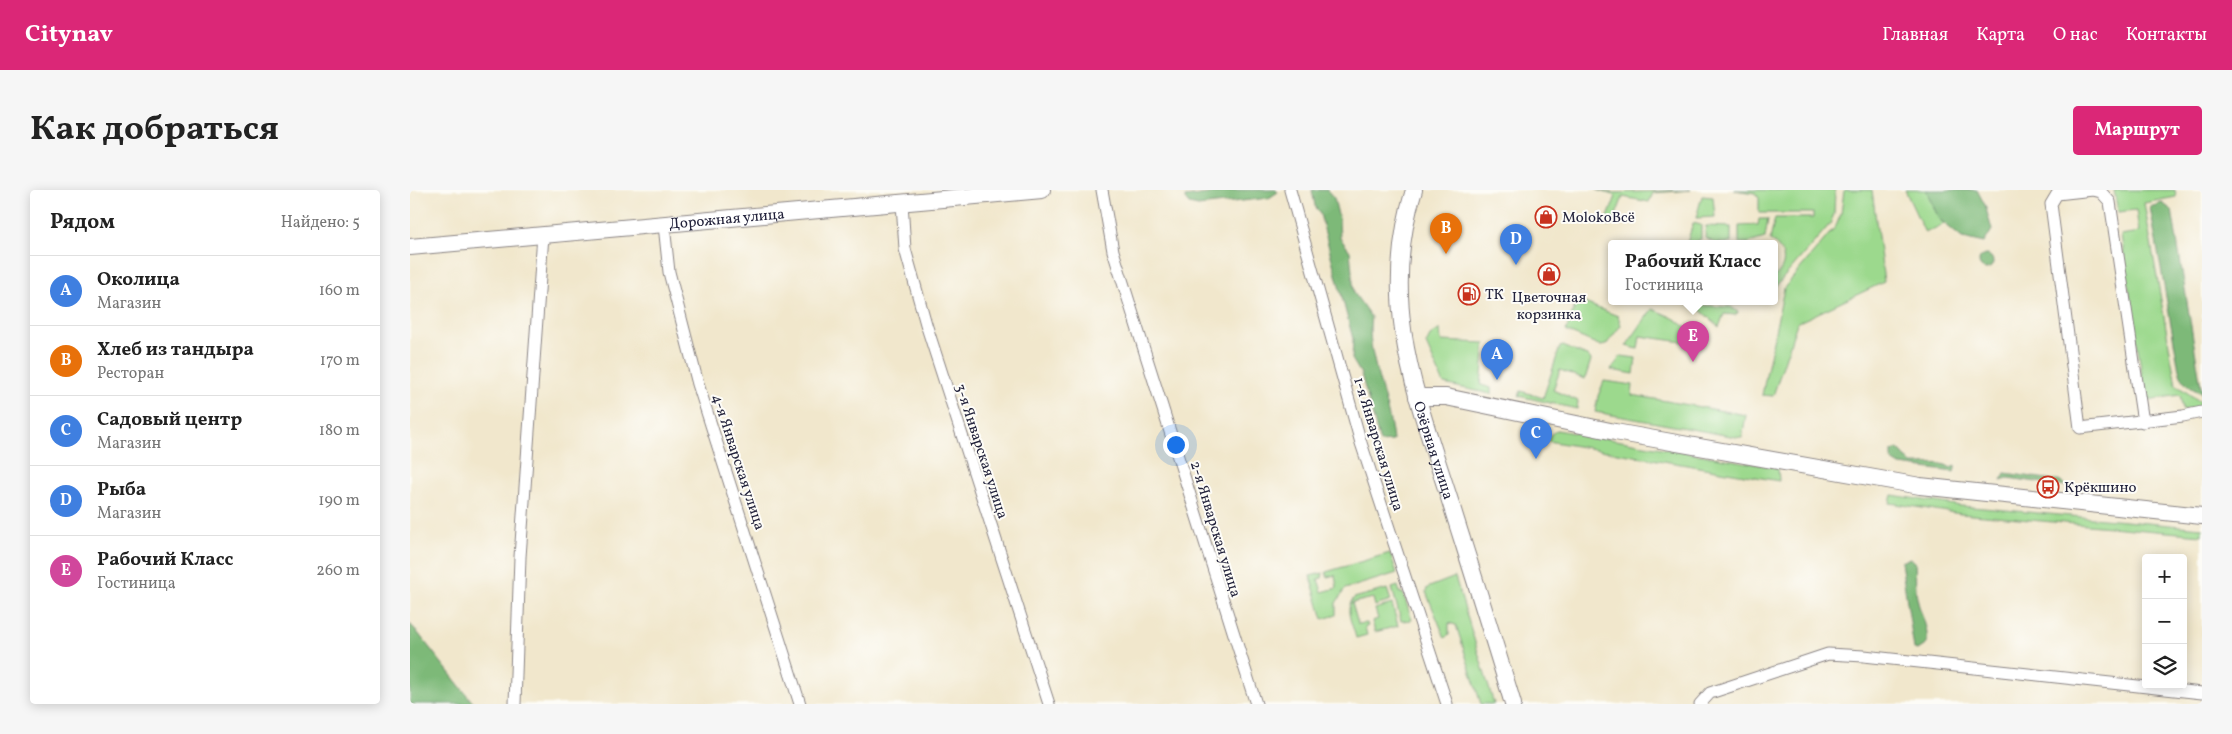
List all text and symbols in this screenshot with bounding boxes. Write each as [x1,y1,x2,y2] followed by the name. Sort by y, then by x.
[25,18,113,52] text: Citynav
[1882,23,1948,48] text: Главная
[1976,23,2025,48] text: Карта
[2053,23,2098,48] text: О нас
[2126,23,2207,48] text: Контакты
[30,106,279,154] text: Как добраться
[2073,106,2202,155] button: Маршрут
[668,204,786,236] street label: Дорожная улица
[1534,205,1558,229] shop icon: MolokoВсё
[50,208,115,237] text: Рядом
[1562,208,1635,229] place label: MolokoВсё
[281,212,360,234] text: Найдено: 5
[1430,213,1462,254] pin: B
[1500,224,1532,265] pin: D
[1608,240,1778,305] popup
[1625,249,1761,275] text: Рабочий Класс
[1537,262,1561,286] shop icon: Цветочная корзинка
[97,267,180,293] text: Околица
[1625,275,1704,297] text: Гостиница
[60,280,72,302] text: A
[319,280,360,302] text: 160 m
[1457,282,1481,306] fuel station icon: ТК
[1485,285,1504,306] place label: ТК
[1512,288,1586,326] place label: Цветочная корзинка
[97,293,161,315] text: Магазин
[1677,321,1709,362] pin: E
[97,337,254,363] text: Хлеб из тандыра
[1481,339,1513,380] pin: A
[61,350,71,372] text: B
[320,350,360,372] text: 170 m
[97,363,164,385] text: Ресторан
[1347,375,1408,514] street label: 1-я Январская улица
[949,381,1012,522] street label: 3-я Январская улица
[706,392,769,533] street label: 4-я Январская улица
[1407,399,1458,502] street label: Озёрная улица
[97,407,242,433] text: Садовый центр
[1520,418,1552,459] pin: C
[61,420,71,442] text: C
[319,420,360,442] text: 180 m
[1163,432,1189,458] your location
[97,433,161,455] text: Магазин
[1184,459,1245,600] street label: 2-я Январская улица
[2036,475,2060,499] bus stop icon: Крёкшино
[97,477,146,503] text: Рыба
[2064,478,2137,499] place label: Крёкшино
[60,490,72,512] text: D
[318,490,360,512] text: 190 m
[97,503,161,525] text: Магазин
[97,547,233,573] text: Рабочий Класс
[2142,554,2187,689] map controls
[2142,554,2187,599] button: +
[61,560,71,582] text: E
[316,560,360,582] text: 260 m
[97,573,176,595] text: Гостиница
[2142,599,2187,644] button: −
[2142,644,2187,689] button: layers

